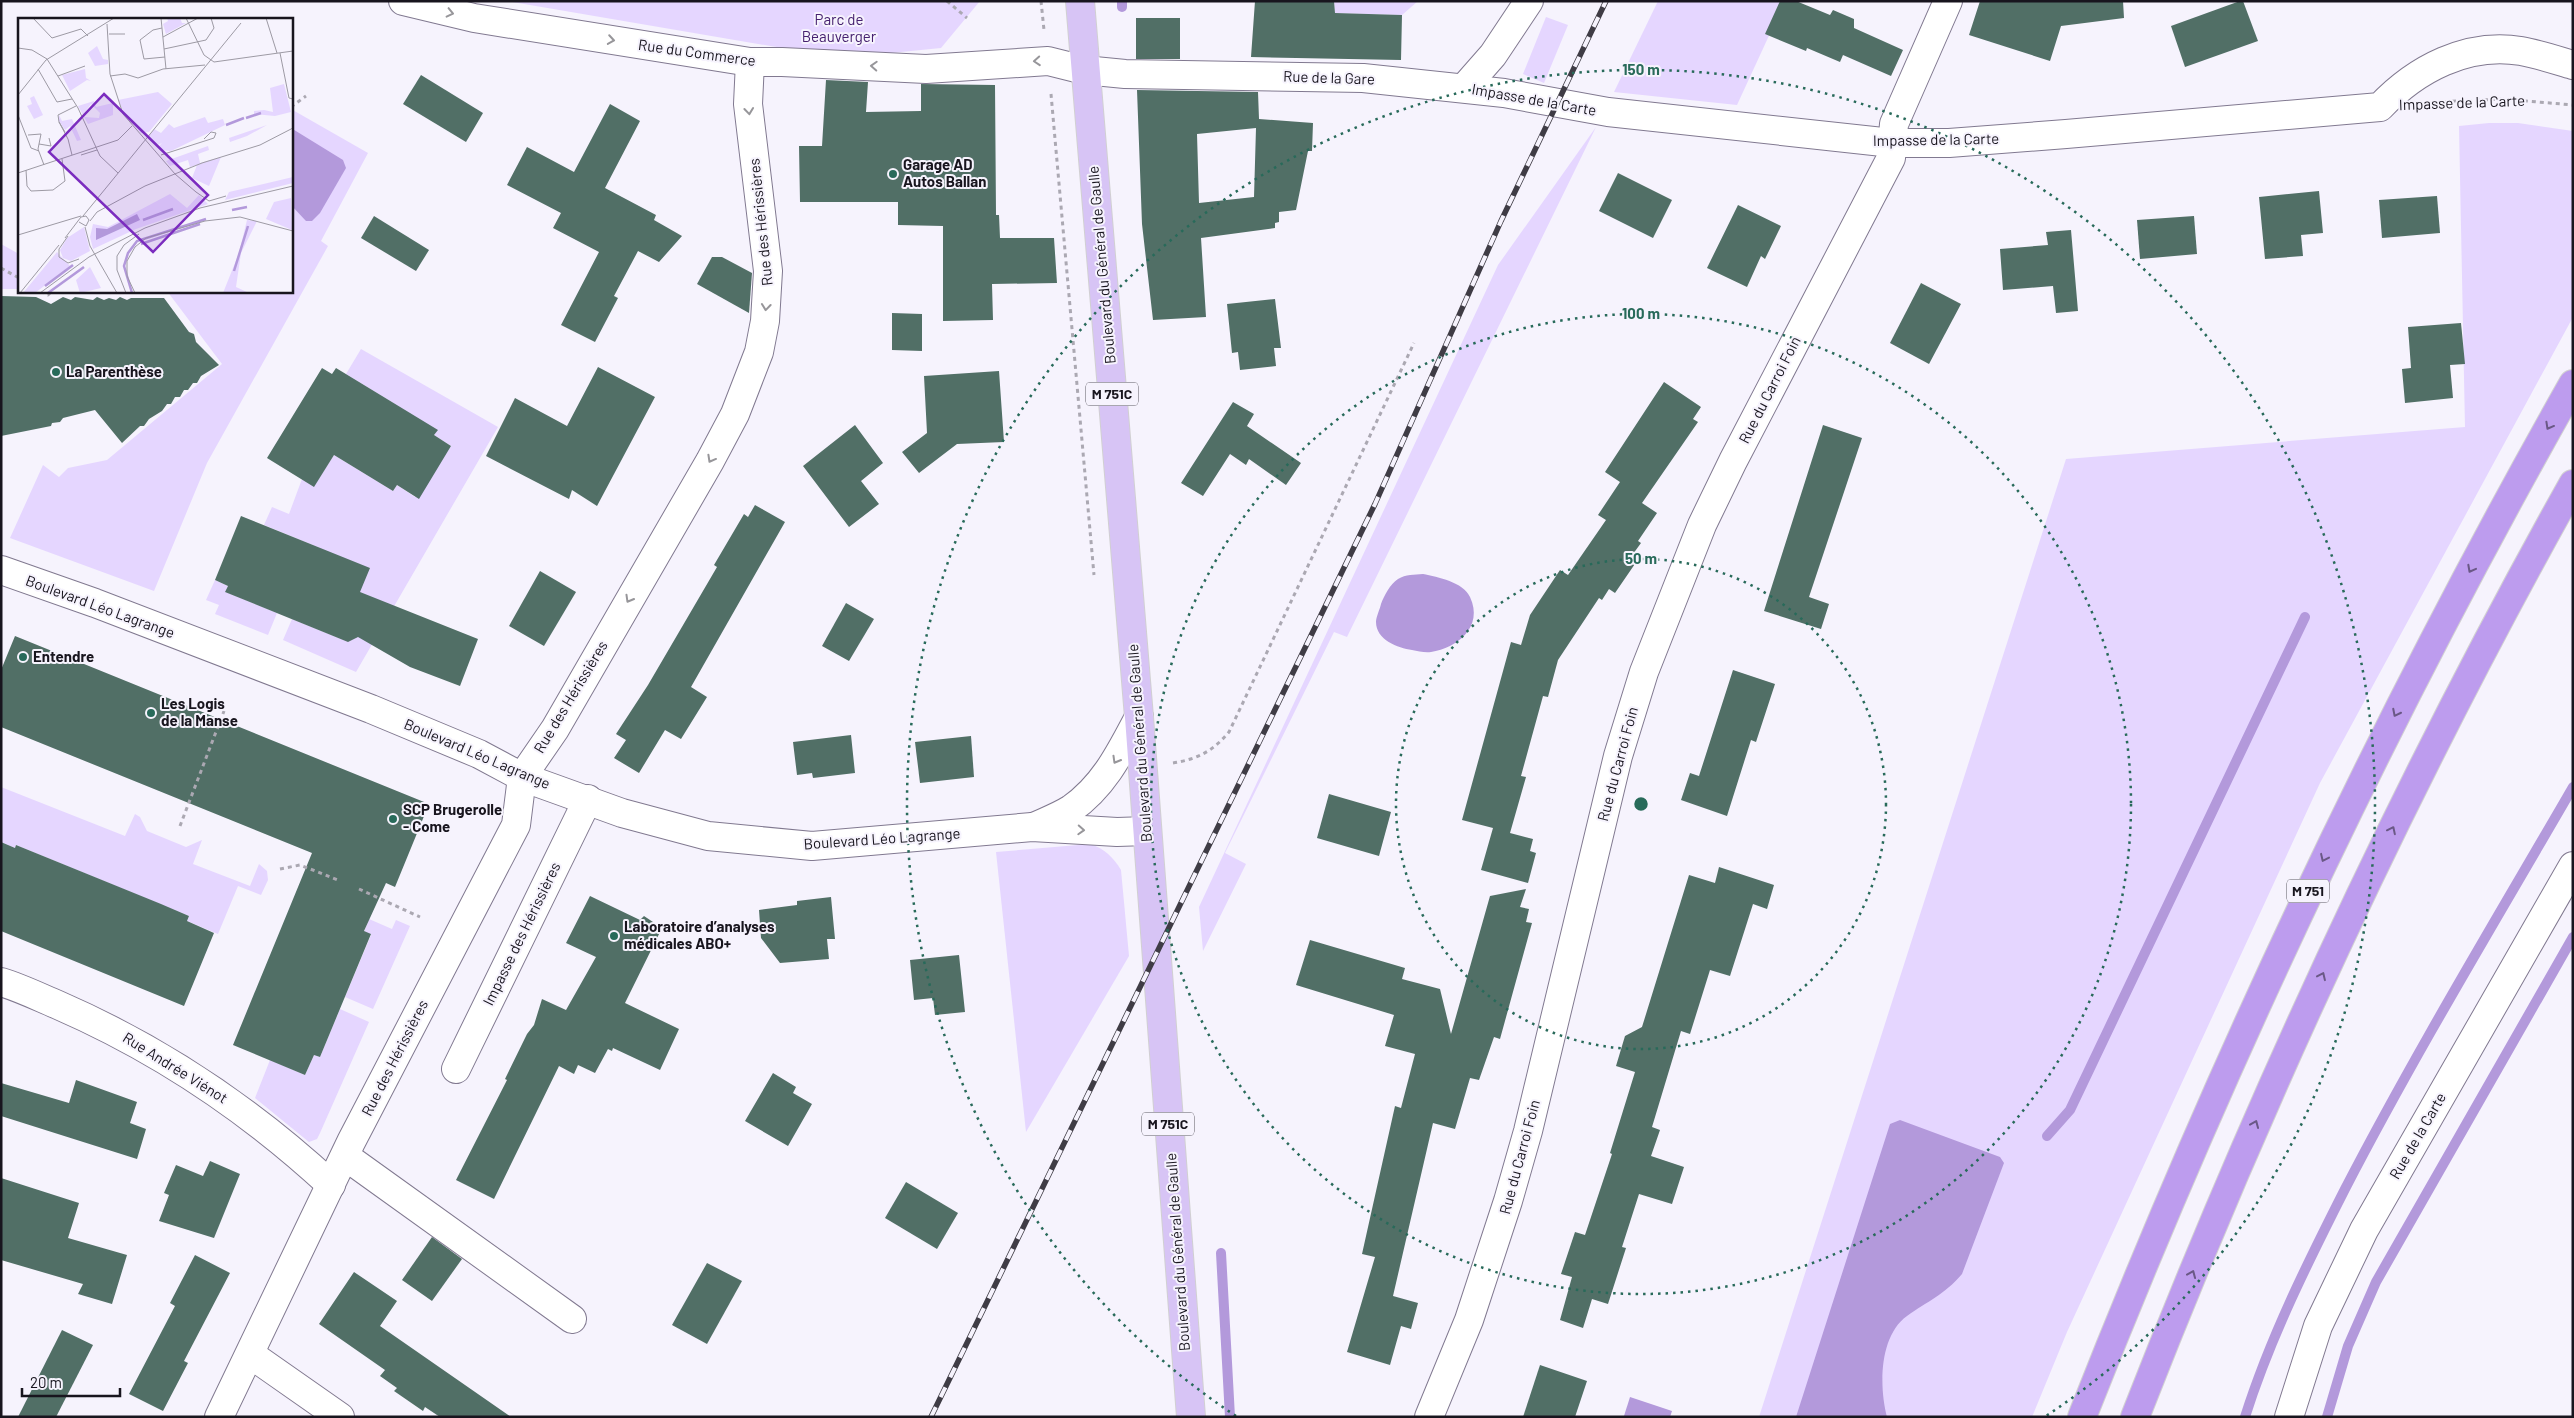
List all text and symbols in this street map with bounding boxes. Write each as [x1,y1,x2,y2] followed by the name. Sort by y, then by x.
[446,7,455,18] one-way arrow
[802,10,877,45] park label: Parc de Beauverger
[18,18,292,292] inset map
[606,34,615,44] one-way arrow
[637,35,757,69] street label: Rue du Commerce
[1032,56,1040,67] one-way arrow
[1622,60,1660,78] text: 150 m
[870,61,878,72] one-way arrow
[1283,66,1375,88] street label: Rue de la Gare
[1470,79,1598,119] street label: Impasse de la Carte
[2399,91,2525,113] street label: Impasse de la Carte
[743,107,754,115] one-way arrow
[1873,129,1999,149] street label: Impasse de la Carte
[903,155,986,190] place label: Garage AD Autos Ballan
[744,157,776,287] street label: Rue des Hérissières
[1083,165,1119,365] street label: Boulevard du Général de Gaulle
[887,168,899,180] marker: Garage AD Autos Ballan
[761,304,772,312] one-way arrow
[1622,304,1660,322] text: 100 m
[1734,333,1804,446] street label: Rue du Carroi Foin
[66,362,162,380] place label: La Parenthèse
[50,366,62,378] marker: La Parenthèse
[1086,382,1138,406] road number: M 751C
[2545,421,2555,430] one-way arrow
[707,453,717,462] one-way arrow
[1625,549,1657,567] text: 50 m
[2467,563,2477,572] one-way arrow
[23,571,177,641] street label: Boulevard Léo Lagrange
[626,594,636,603] one-way arrow
[529,637,611,756] street label: Rue des Hérissières
[1123,643,1155,843] street label: Boulevard du Général de Gaulle
[33,647,94,665] place label: Entendre
[17,651,29,663] marker: Entendre
[161,694,238,729] place label: Les Logis de la Manse
[1593,704,1641,823] street label: Rue du Carroi Foin
[145,707,157,719] marker: Les Logis de la Manse
[2392,708,2402,717] one-way arrow
[402,714,553,792] street label: Boulevard Léo Lagrange
[1112,755,1122,764] one-way arrow
[1632,795,1650,813] centre of rings
[403,800,502,835] place label: SCP Brugerolle - Come
[387,813,399,825] marker: SCP Brugerolle - Come
[803,824,961,852] street label: Boulevard Léo Lagrange
[1077,824,1085,835] one-way arrow
[2386,826,2397,835] one-way arrow
[2319,853,2330,862] one-way arrow
[479,859,564,1008] street label: Impasse des Hérissières
[2287,879,2329,902] road number: M 751
[624,917,775,952] place label: Laboratoire d’analyses médicales ABO+
[608,930,620,942] marker: Laboratoire d’analyses médicales ABO+
[2316,972,2327,981] one-way arrow
[357,996,431,1119] street label: Rue des Hérissières
[120,1028,231,1107] street label: Rue Andrée Viénot
[2385,1089,2449,1182] street label: Rue de la Carte
[1495,1097,1543,1216] street label: Rue du Carroi Foin
[1142,1112,1194,1136] road number: M 751C
[2249,1120,2260,1129] one-way arrow
[1161,1152,1193,1352] street label: Boulevard du Général de Gaulle
[2185,1270,2196,1279] one-way arrow
[22,1366,120,1398] scale bar
[30,1373,62,1391] text: 20 m

